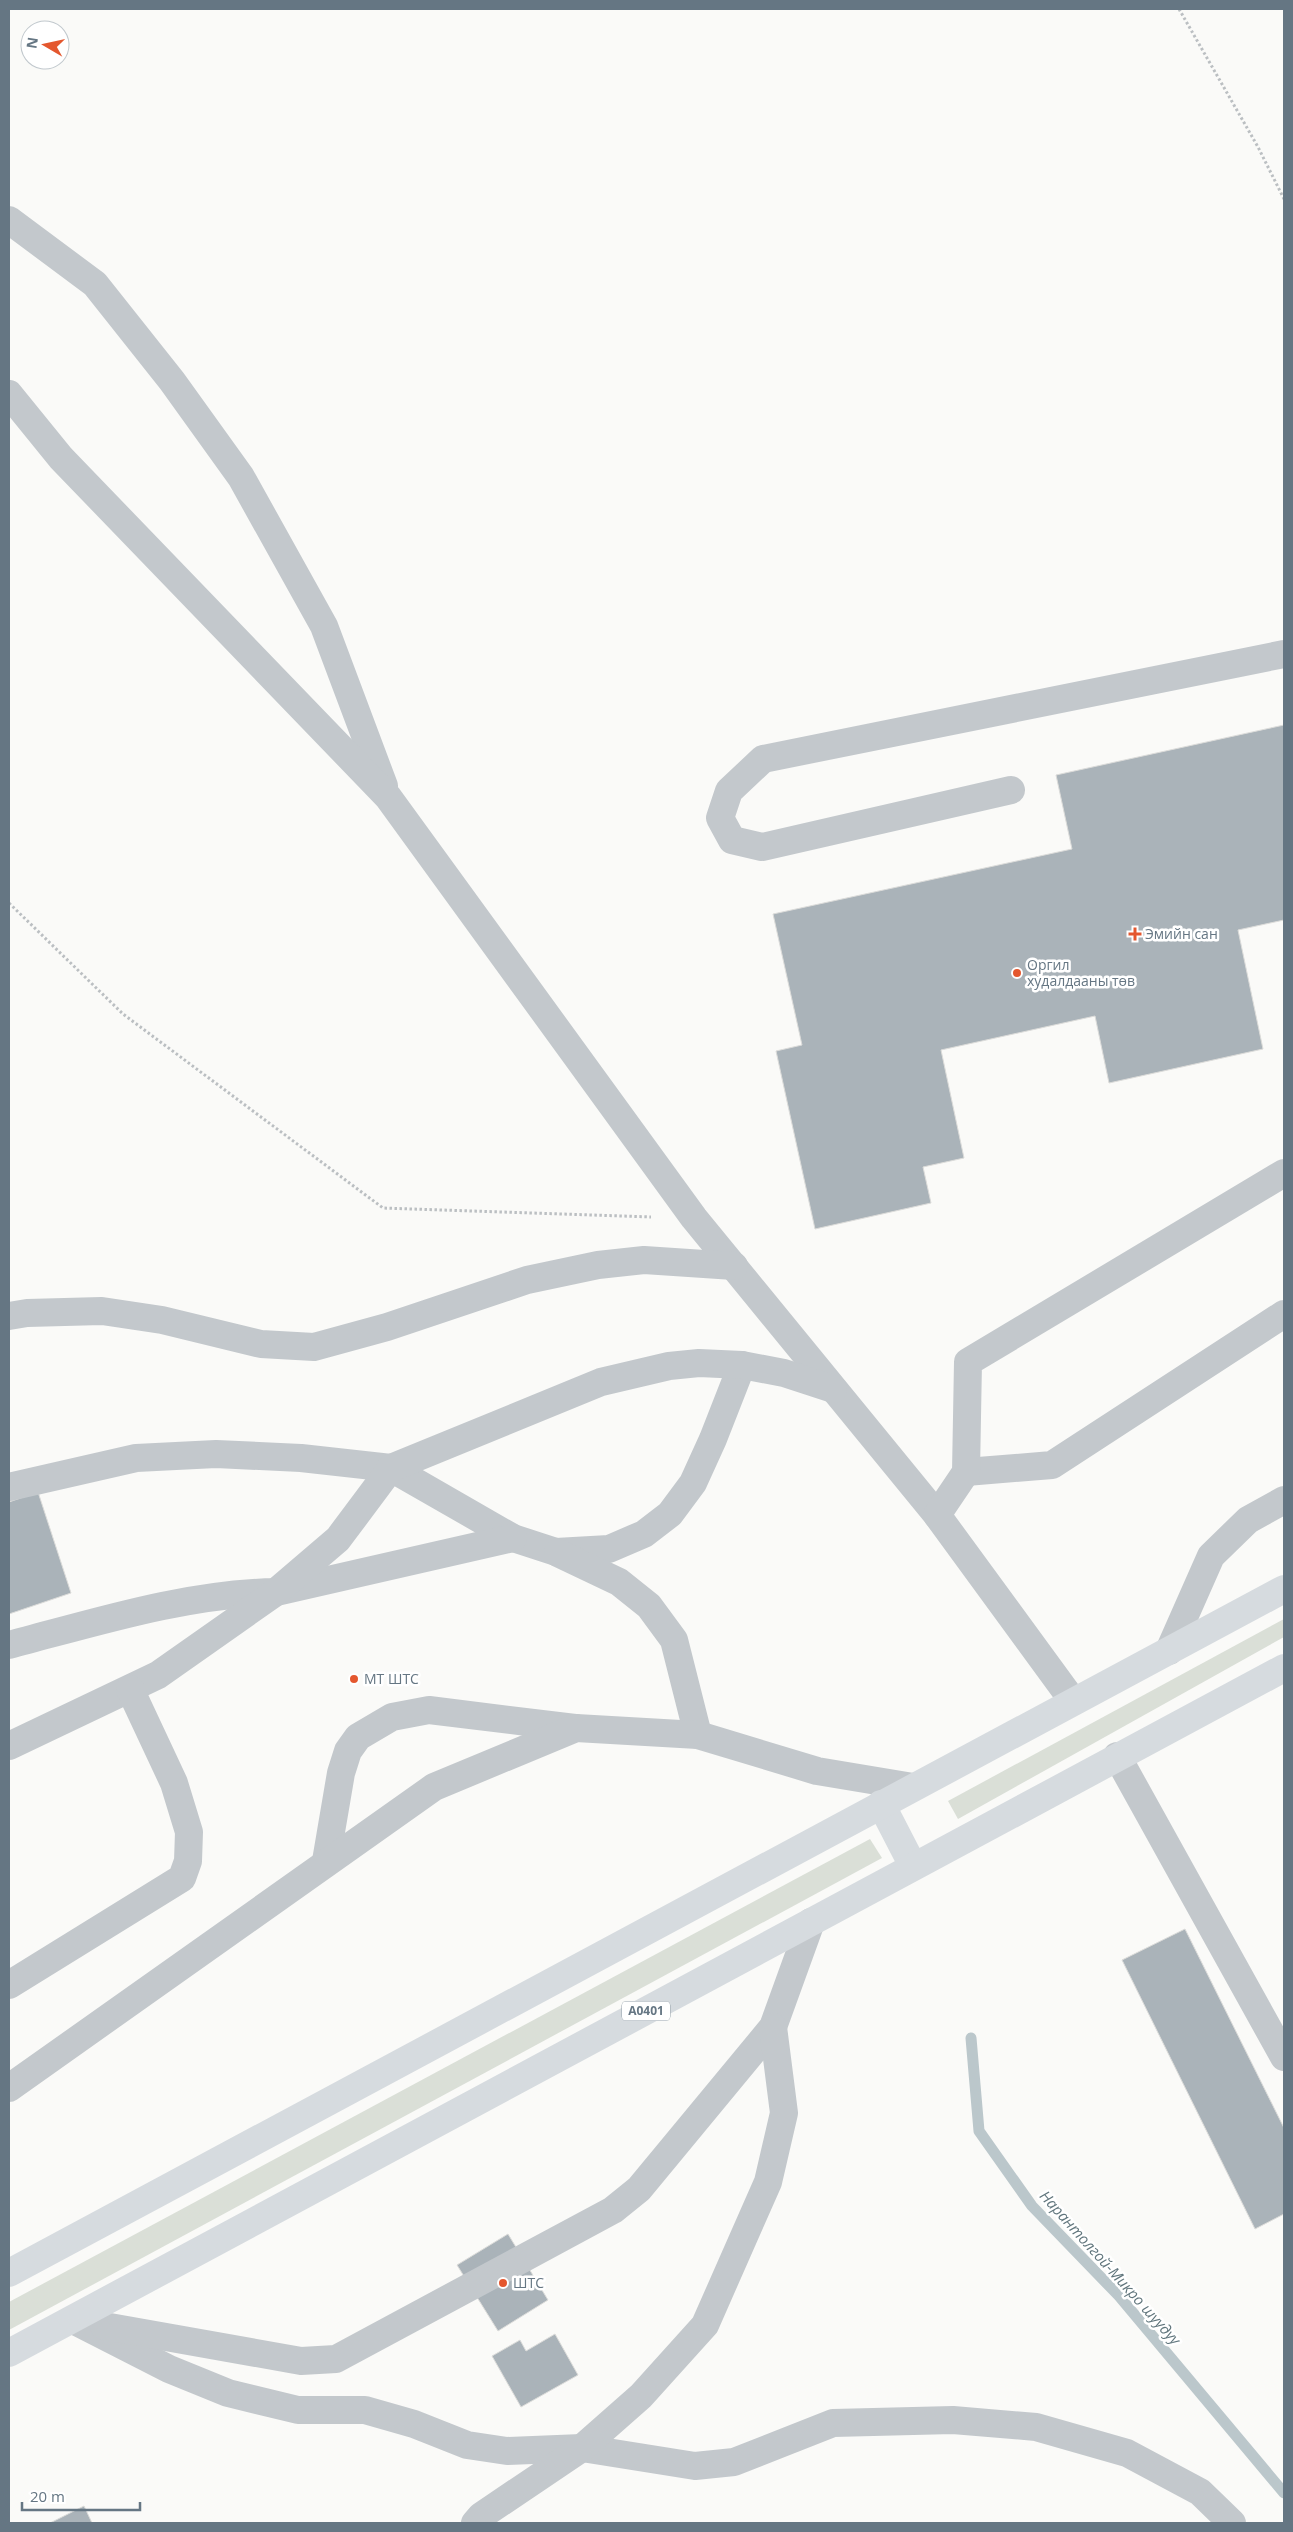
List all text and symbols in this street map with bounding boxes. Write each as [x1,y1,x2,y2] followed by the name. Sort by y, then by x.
[20,20,70,70] north arrow
[21,36,42,50] text: N
[1145,924,1218,943] place label: Эмийн сан
[1129,928,1141,940] marker: Эмийн сан
[1027,955,1135,990] place label: Оргил худалдааны төв
[1011,967,1023,979] marker: Оргил худалдааны төв
[364,1669,419,1688] place label: МТ ШТС
[348,1673,360,1685] marker: МТ ШТС
[622,2002,670,2020] road number: A0401
[1036,2186,1186,2350] water label: Нарантолгой-Микро шуудуу
[513,2273,544,2292] place label: ШТС
[497,2277,509,2289] marker: ШТС
[22,2480,140,2512] scale bar
[30,2486,65,2506] text: 20 m

